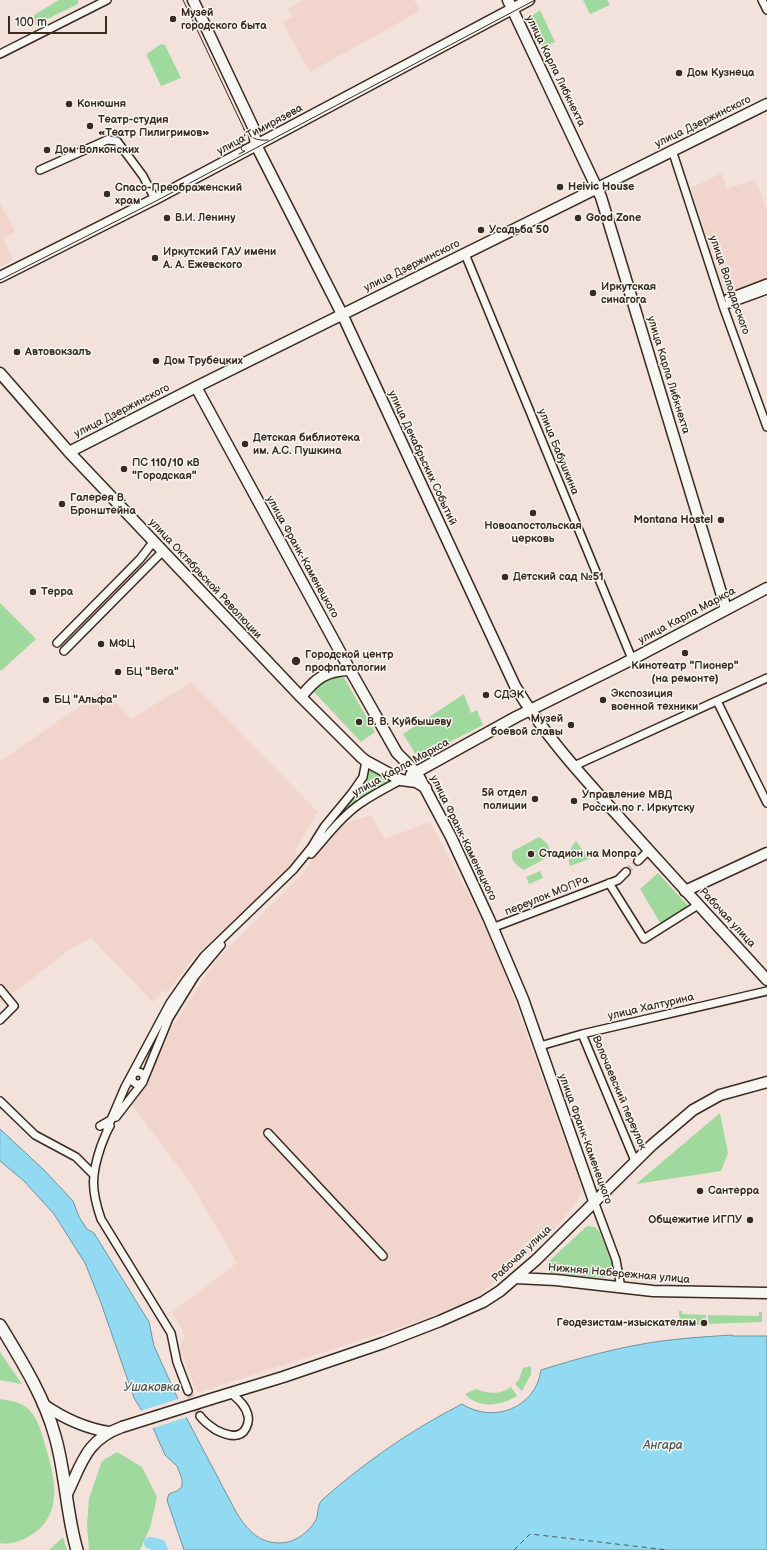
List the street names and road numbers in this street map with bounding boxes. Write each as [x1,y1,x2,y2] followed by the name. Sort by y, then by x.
[522,13,588,129] street label: улица Карла Либкнехта
[653,93,753,151] street label: улица Дзержинского
[215,102,305,158] street label: улица Тимирязева
[706,234,752,336] street label: улица Володарского
[362,237,462,295] street label: улица Дзержинского
[644,314,692,436] street label: улица Карла Либкнехта
[72,381,172,441] street label: улица Дзержинского
[385,389,459,527] street label: улица Декабрьских Событий
[535,407,581,497] street label: улица Бабушкина
[263,494,341,620] street label: улица Франк-Каменецкого
[146,516,264,642] street label: улица Октябрьской Революции
[636,585,738,647] street label: улица Карла Маркса
[350,736,452,800] street label: улица Карла Маркса
[427,773,499,903] street label: улица Франк-Каменецкого
[503,873,591,919] street label: переулок МОПРа
[696,885,758,951] street label: Рабочая улица
[607,991,695,1023] street label: улица Халтурина
[589,1034,649,1152] street label: Волочаевский переулок
[555,1072,615,1206] street label: улица Франк-Каменецкого
[489,1223,555,1285] street label: Рабочая улица
[547,1261,691,1287] street label: Нижняя Набережная улица

